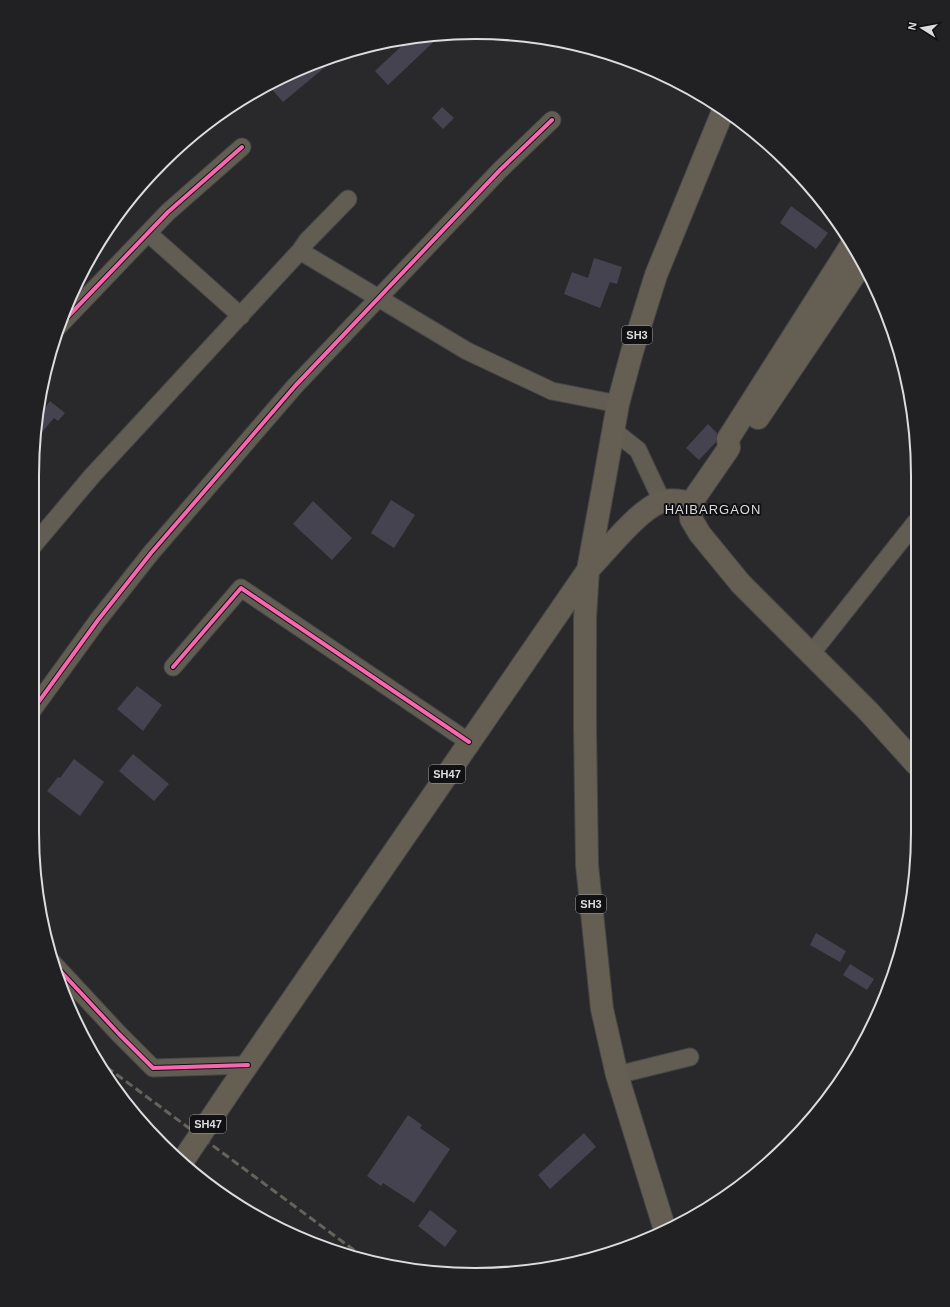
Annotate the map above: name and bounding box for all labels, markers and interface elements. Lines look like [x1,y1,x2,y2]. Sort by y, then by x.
north arrow [902,8,942,48]
text: N [906,21,919,31]
road number: SH3 [622,326,652,344]
district label: HAIBARGAON [665,502,761,517]
road number: SH47 [429,765,465,783]
road number: SH3 [576,895,606,913]
road number: SH47 [190,1115,226,1133]

